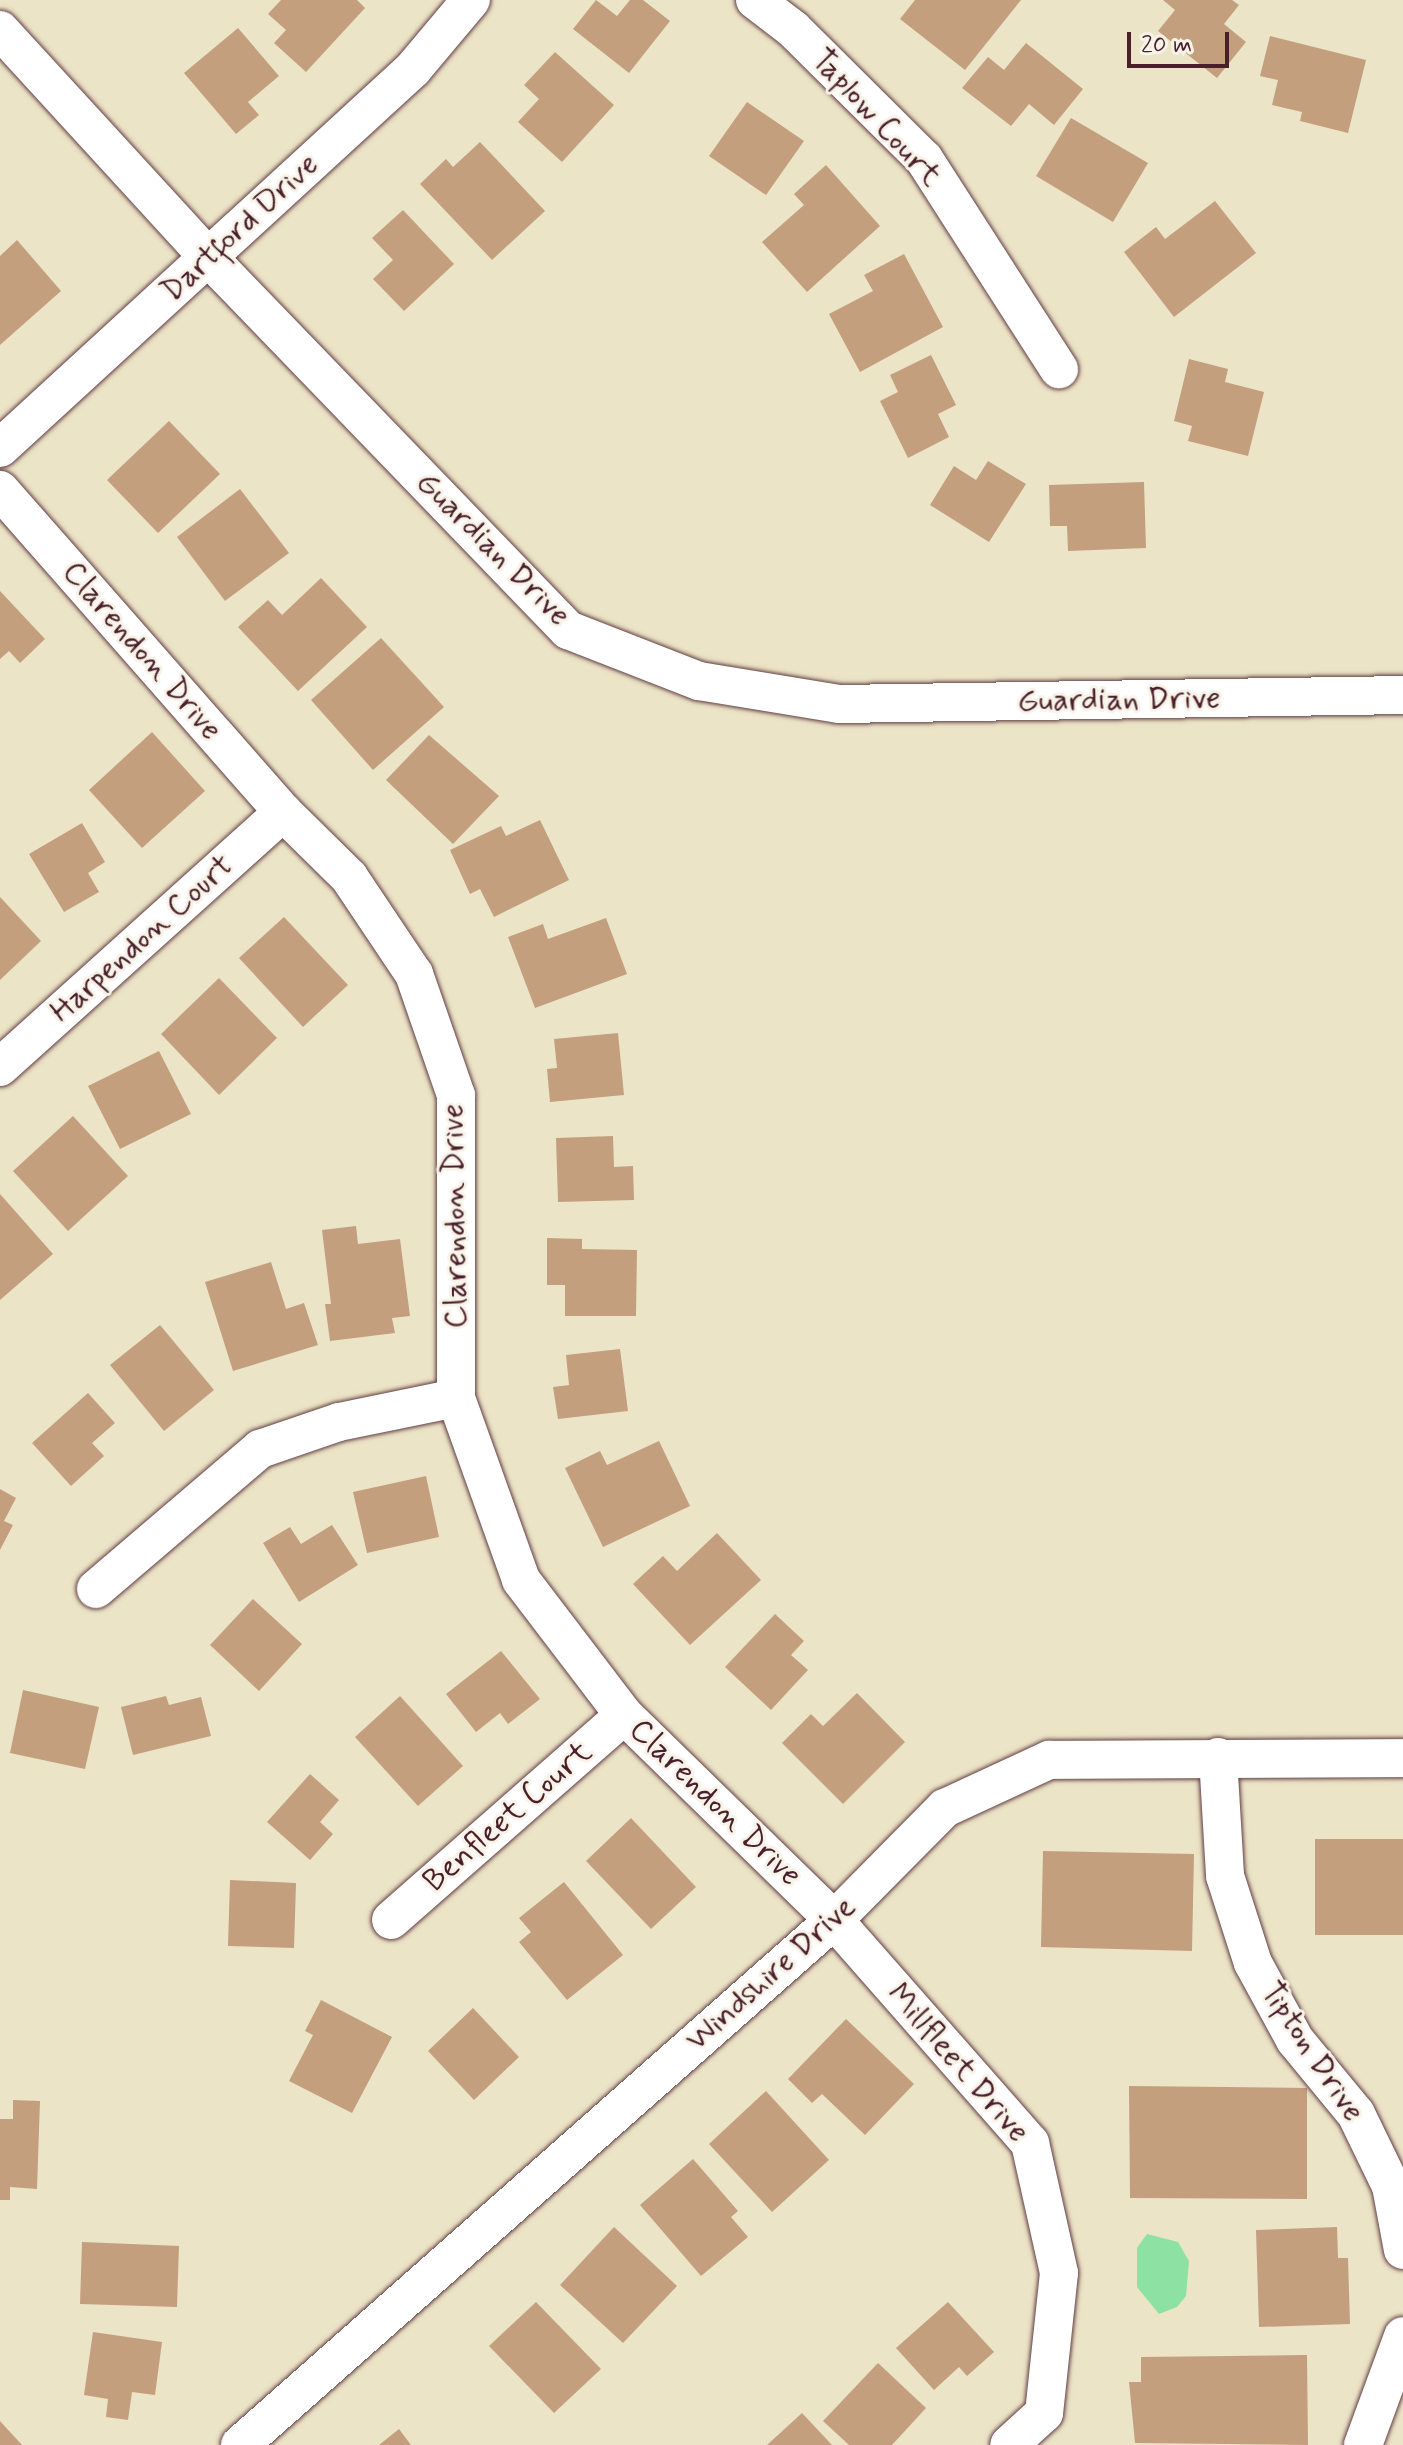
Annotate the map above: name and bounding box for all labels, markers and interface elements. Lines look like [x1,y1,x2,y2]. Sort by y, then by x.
scale bar [1131,16,1233,66]
text: 20 m [1141,30,1192,61]
street label: Taplow Court [804,42,948,194]
street label: Dartford Drive [154,146,326,310]
street label: Guardian Drive [408,464,578,634]
street label: Clarendon Drive [54,553,230,749]
street label: Guardian Drive [1018,679,1220,721]
street label: Harpendon Court [43,847,241,1031]
street label: Clarendon Drive [434,1103,476,1329]
street label: Clarendon Drive [621,1711,809,1895]
street label: Benfleet Court [417,1734,599,1900]
street label: Windshire Drive [679,1889,863,2059]
street label: Millfleet Drive [879,1976,1037,2150]
street label: Tipton Drive [1252,1976,1372,2128]

